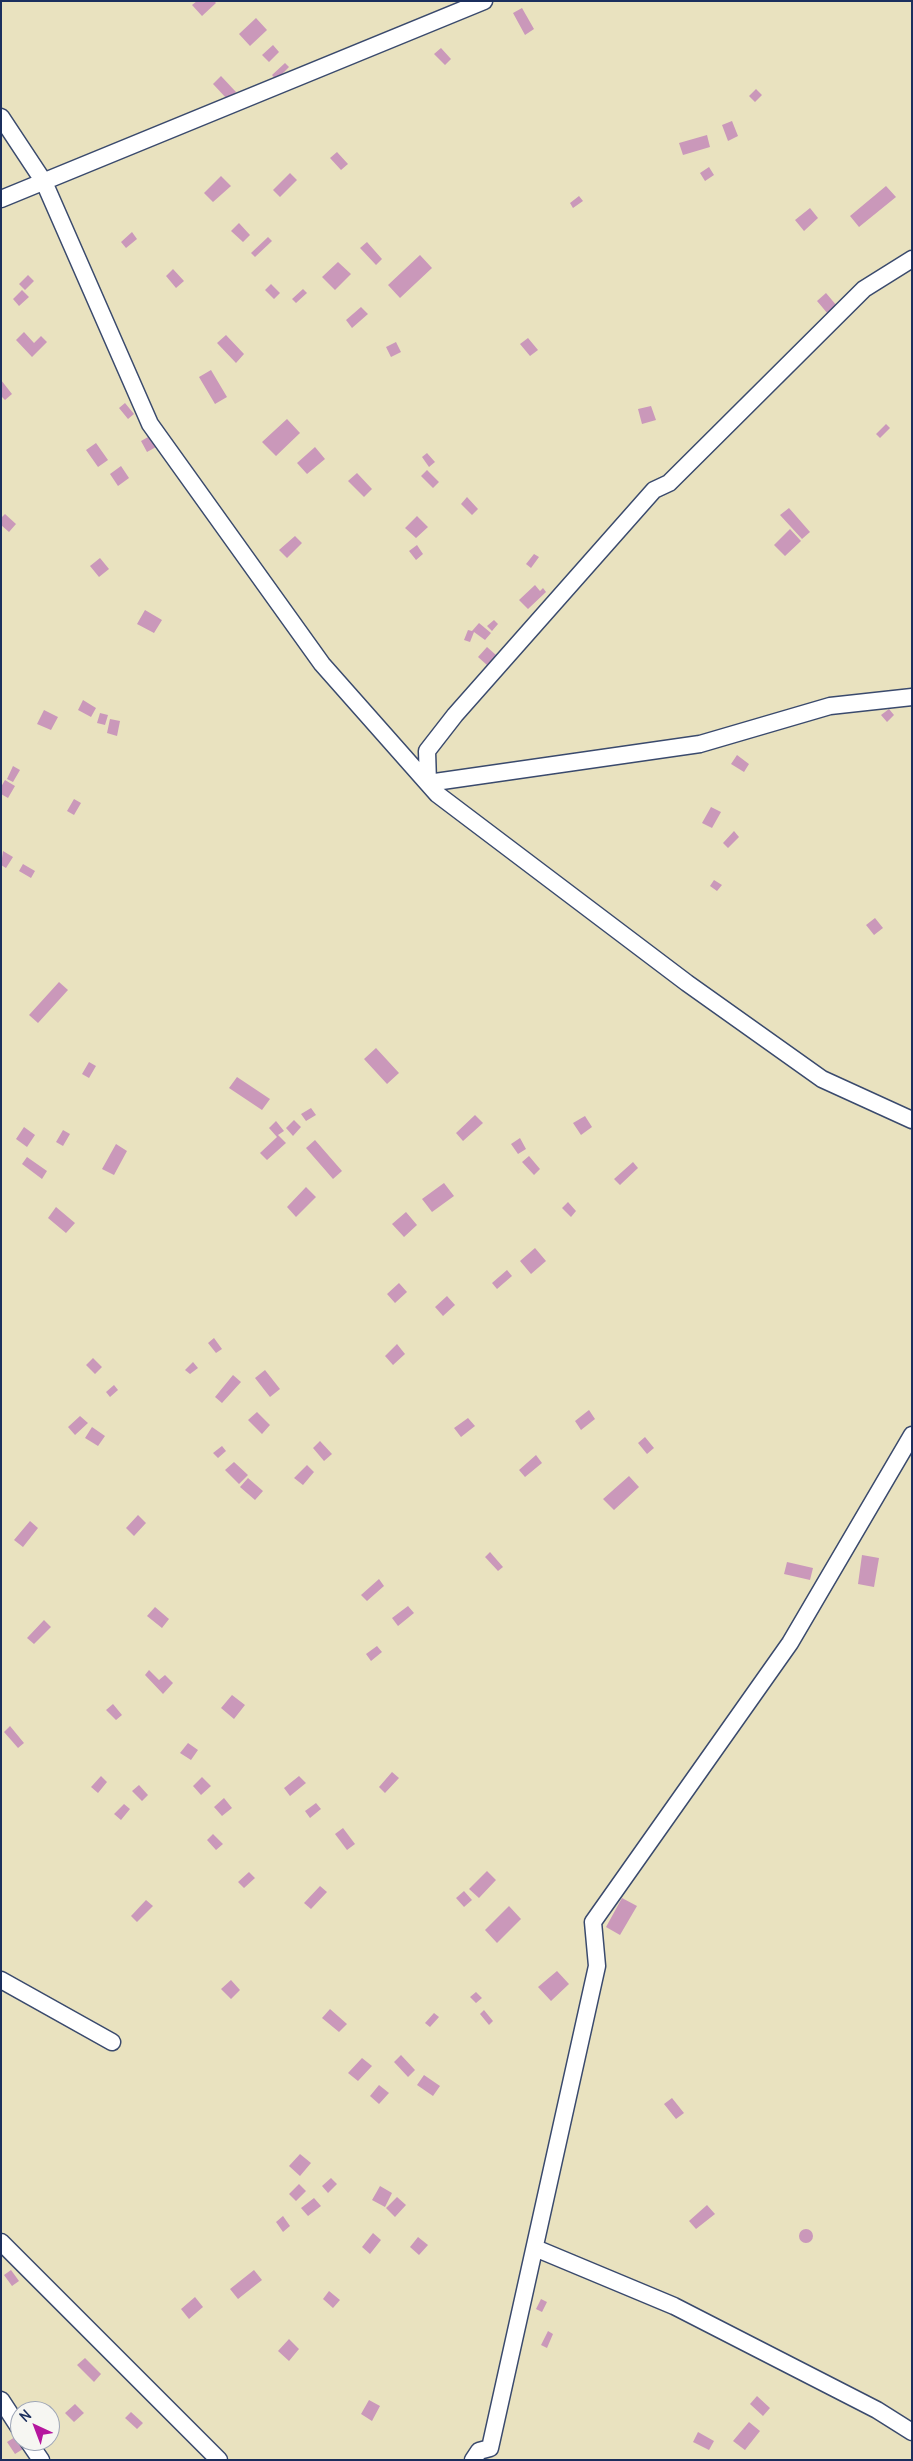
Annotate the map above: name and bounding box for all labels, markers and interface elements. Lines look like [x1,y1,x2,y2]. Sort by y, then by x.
north arrow [10,2401,60,2451]
text: N [16,2406,35,2426]

